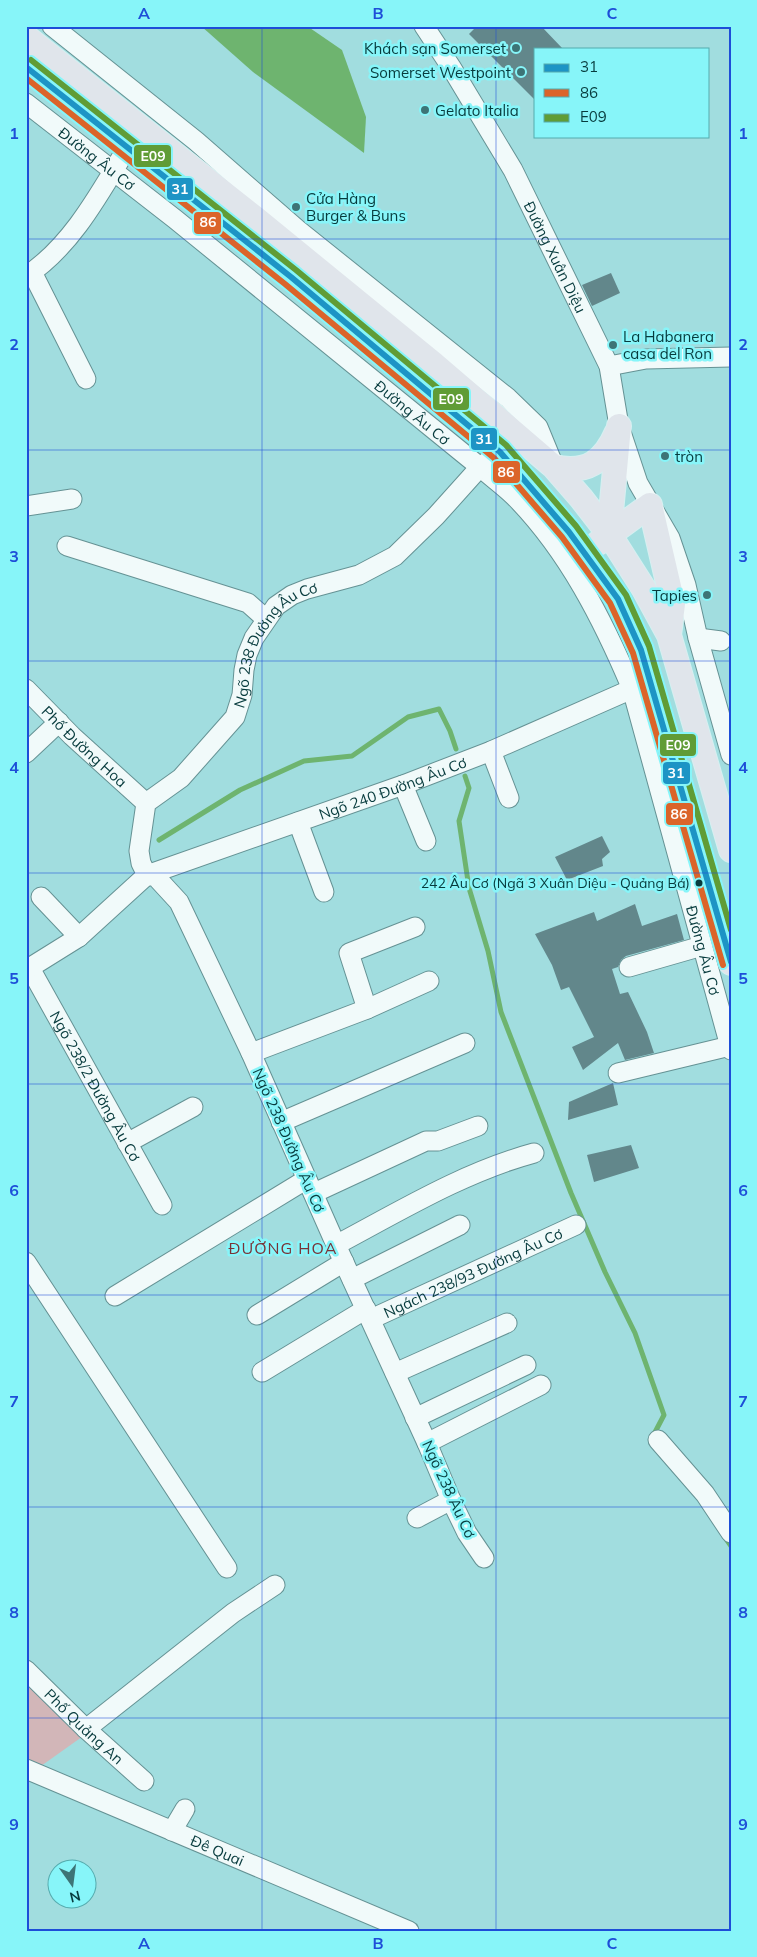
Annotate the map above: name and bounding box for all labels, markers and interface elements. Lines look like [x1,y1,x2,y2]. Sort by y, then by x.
text: A [138,3,150,23]
text: B [372,3,384,23]
text: C [607,3,618,23]
place label: Khách sạn Somerset [364,39,506,58]
marker: Khách sạn Somerset [510,42,522,54]
legend [534,48,710,138]
text: 31 [580,57,598,76]
place label: Somerset Westpoint [370,63,511,82]
marker: Somerset Westpoint [515,66,527,78]
text: 86 [580,83,598,102]
place label: Gelato Italia [435,101,519,120]
marker: Gelato Italia [419,104,431,116]
text: E09 [580,107,607,126]
street label: Đường Âu Cơ [55,122,139,194]
text: 1 [9,123,19,143]
text: 1 [738,123,748,143]
line badge: E09 [133,144,172,168]
text: E09 [140,147,166,165]
line badge: 31 [166,177,194,201]
text: 31 [172,180,188,198]
place label: Cửa Hàng Burger & Buns [306,189,406,225]
street label: Đường Xuân Diệu [520,198,591,316]
marker: Cửa Hàng Burger & Buns [290,201,302,213]
line badge: 86 [193,211,222,235]
text: 86 [200,213,216,231]
place label: La Habanera casa del Ron [623,327,714,363]
text: 2 [9,334,19,354]
text: 2 [738,334,748,354]
marker: La Habanera casa del Ron [607,339,619,351]
street label: Đường Âu Cơ [371,376,454,449]
line badge: E09 [432,387,470,411]
text: E09 [438,390,464,408]
line badge: 31 [470,427,498,451]
text: 31 [476,430,492,448]
place label: tròn [675,447,703,466]
marker: tròn [659,450,671,462]
line badge: 86 [492,460,521,484]
text: 86 [498,463,514,481]
text: 3 [9,546,19,566]
text: 3 [738,546,748,566]
street label: Ngõ 238 Đường Âu Cơ [229,577,319,710]
place label: Tapies [652,586,697,605]
marker: Tapies [701,589,713,601]
street label: Phố Đường Hoa [38,702,131,791]
line badge: E09 [659,733,697,757]
text: E09 [665,736,691,754]
street label: Ngõ 240 Đường Âu Cơ [316,752,469,823]
text: 4 [9,757,19,777]
text: 4 [738,757,748,777]
line badge: 31 [662,761,691,785]
text: 31 [668,764,684,782]
line badge: 86 [665,802,694,826]
text: 86 [671,805,687,823]
place label: 242 Âu Cơ (Ngã 3 Xuân Diệu - Quảng Bá) [421,874,690,892]
marker: 242 Âu Cơ (Ngã 3 Xuân Diệu - Quảng Bá) [694,878,704,888]
street label: Đường Âu Cơ [682,903,725,997]
text: 5 [9,968,19,988]
text: 5 [738,968,748,988]
street label: Ngõ 238/2 Đường Âu Cơ [46,1007,145,1164]
street label: Ngõ 238 Đường Âu Cơ [249,1065,329,1215]
text: 6 [9,1180,19,1200]
text: 6 [738,1180,748,1200]
street label: Ngách 238/93 Đường Âu Cơ [380,1223,565,1322]
district label: ĐƯỜNG HOA [229,1238,337,1258]
text: 7 [9,1391,19,1411]
text: 7 [738,1391,748,1411]
street label: Ngõ 238 Âu Cơ [418,1437,480,1541]
text: 8 [9,1602,19,1622]
text: 8 [738,1602,748,1622]
street label: Phố Quảng An [41,1684,128,1768]
text: 9 [9,1814,19,1834]
text: 9 [738,1814,748,1834]
street label: Đê Quai [188,1830,247,1870]
north arrow [48,1860,98,1910]
text: N [68,1887,82,1907]
text: A [138,1933,150,1953]
text: B [372,1933,384,1953]
text: C [607,1933,618,1953]

